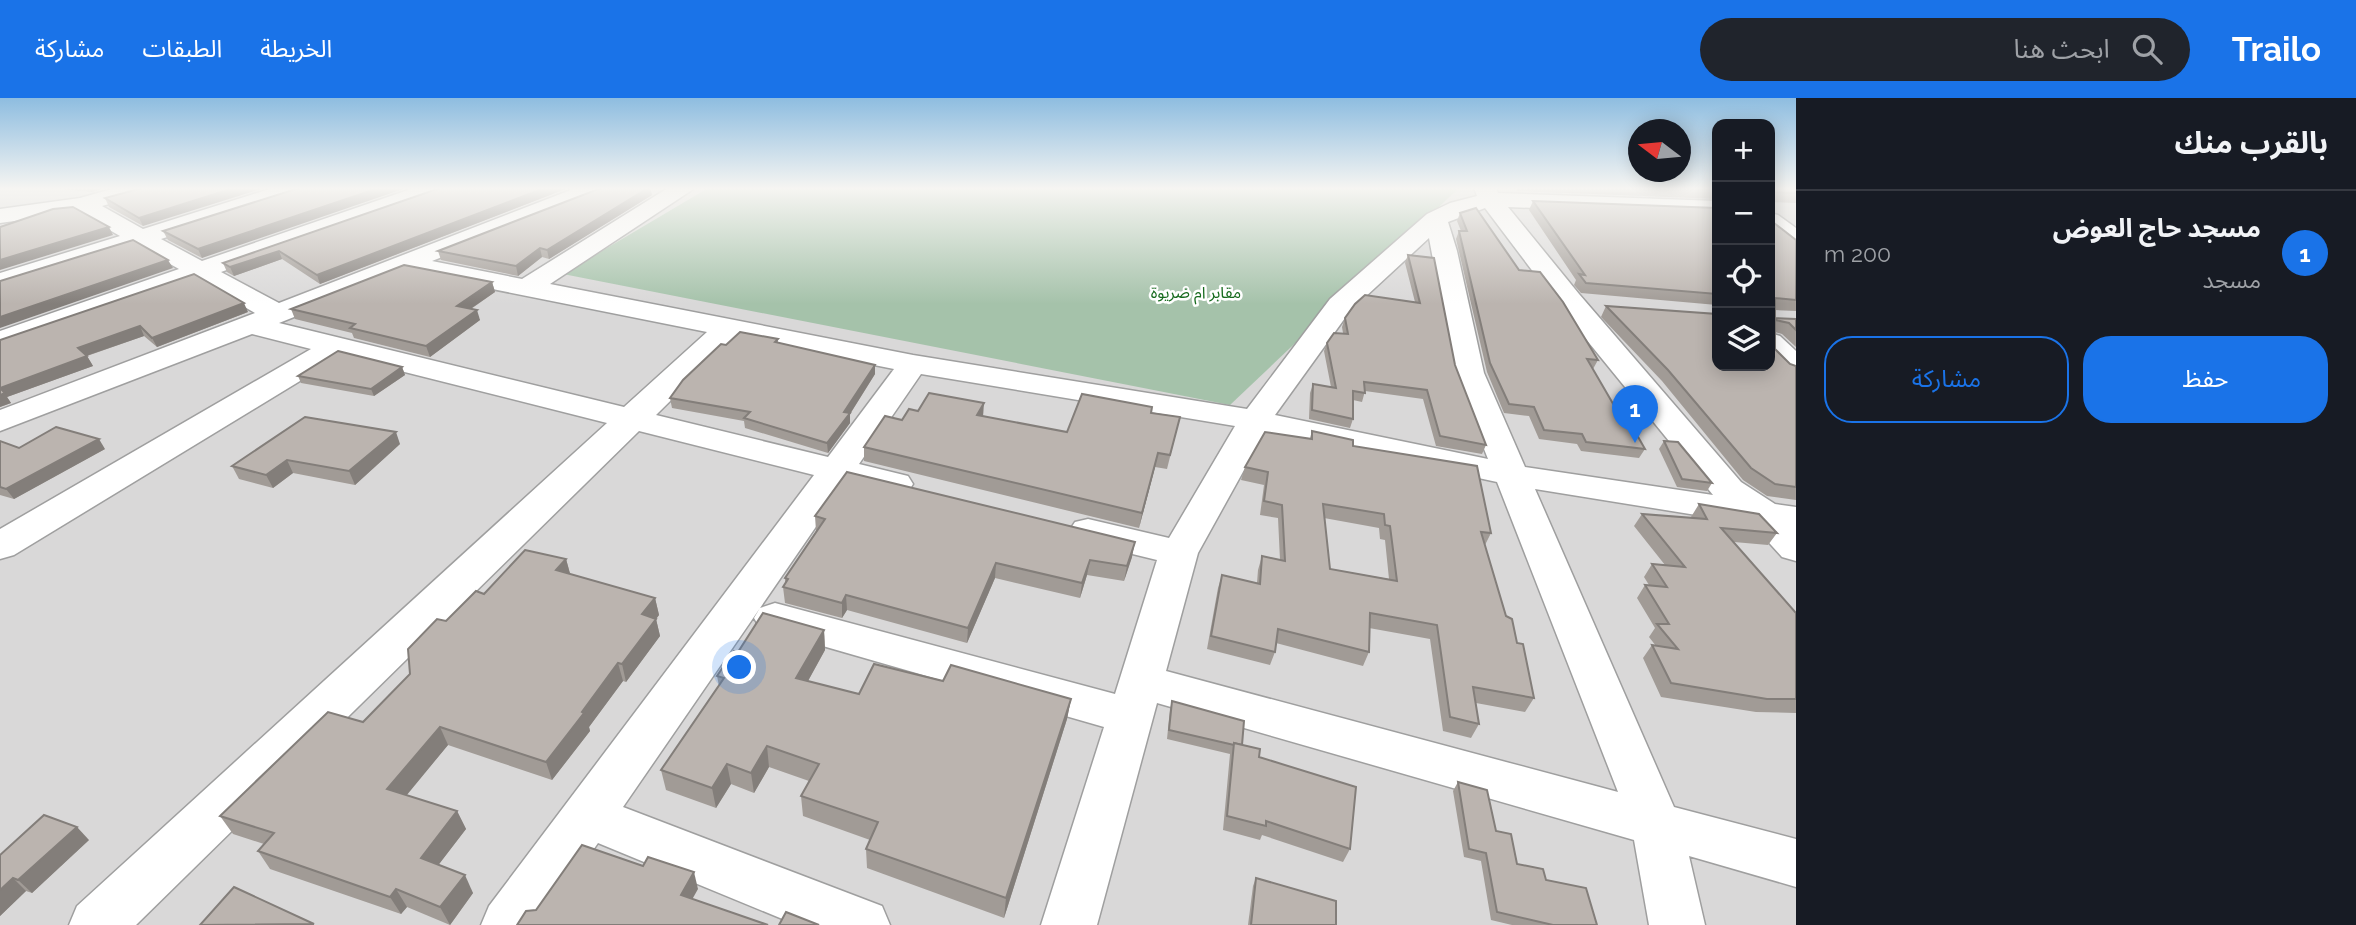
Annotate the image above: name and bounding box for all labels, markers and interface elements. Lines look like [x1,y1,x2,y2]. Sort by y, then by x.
search box [1700,18,2190,81]
icon: search [2128,30,2166,68]
text: Trailo [2232,30,2321,69]
text: مشاركة [35,34,104,63]
text: الطبقات [142,34,222,63]
text: الخريطة [260,34,332,63]
text: ابحث هنا [2014,34,2110,64]
north arrow [1628,119,1691,182]
map controls [1712,119,1775,371]
button: + [1712,119,1775,182]
text: بالقرب منك [2175,125,2328,160]
button: − [1712,182,1775,245]
text: مسجد حاج العوض [2053,213,2261,243]
text: 200 m [1824,240,1891,267]
text: 1 [2299,240,2311,267]
button: locate [1712,245,1775,308]
text: مسجد [2202,266,2261,293]
park label: مقابر ام ضريوة [1151,283,1241,305]
button: layers [1712,308,1775,371]
button: مشاركة [1824,336,2069,423]
button: حفظ [2083,336,2328,423]
pin: 1 [1612,385,1658,443]
your location [722,650,756,684]

